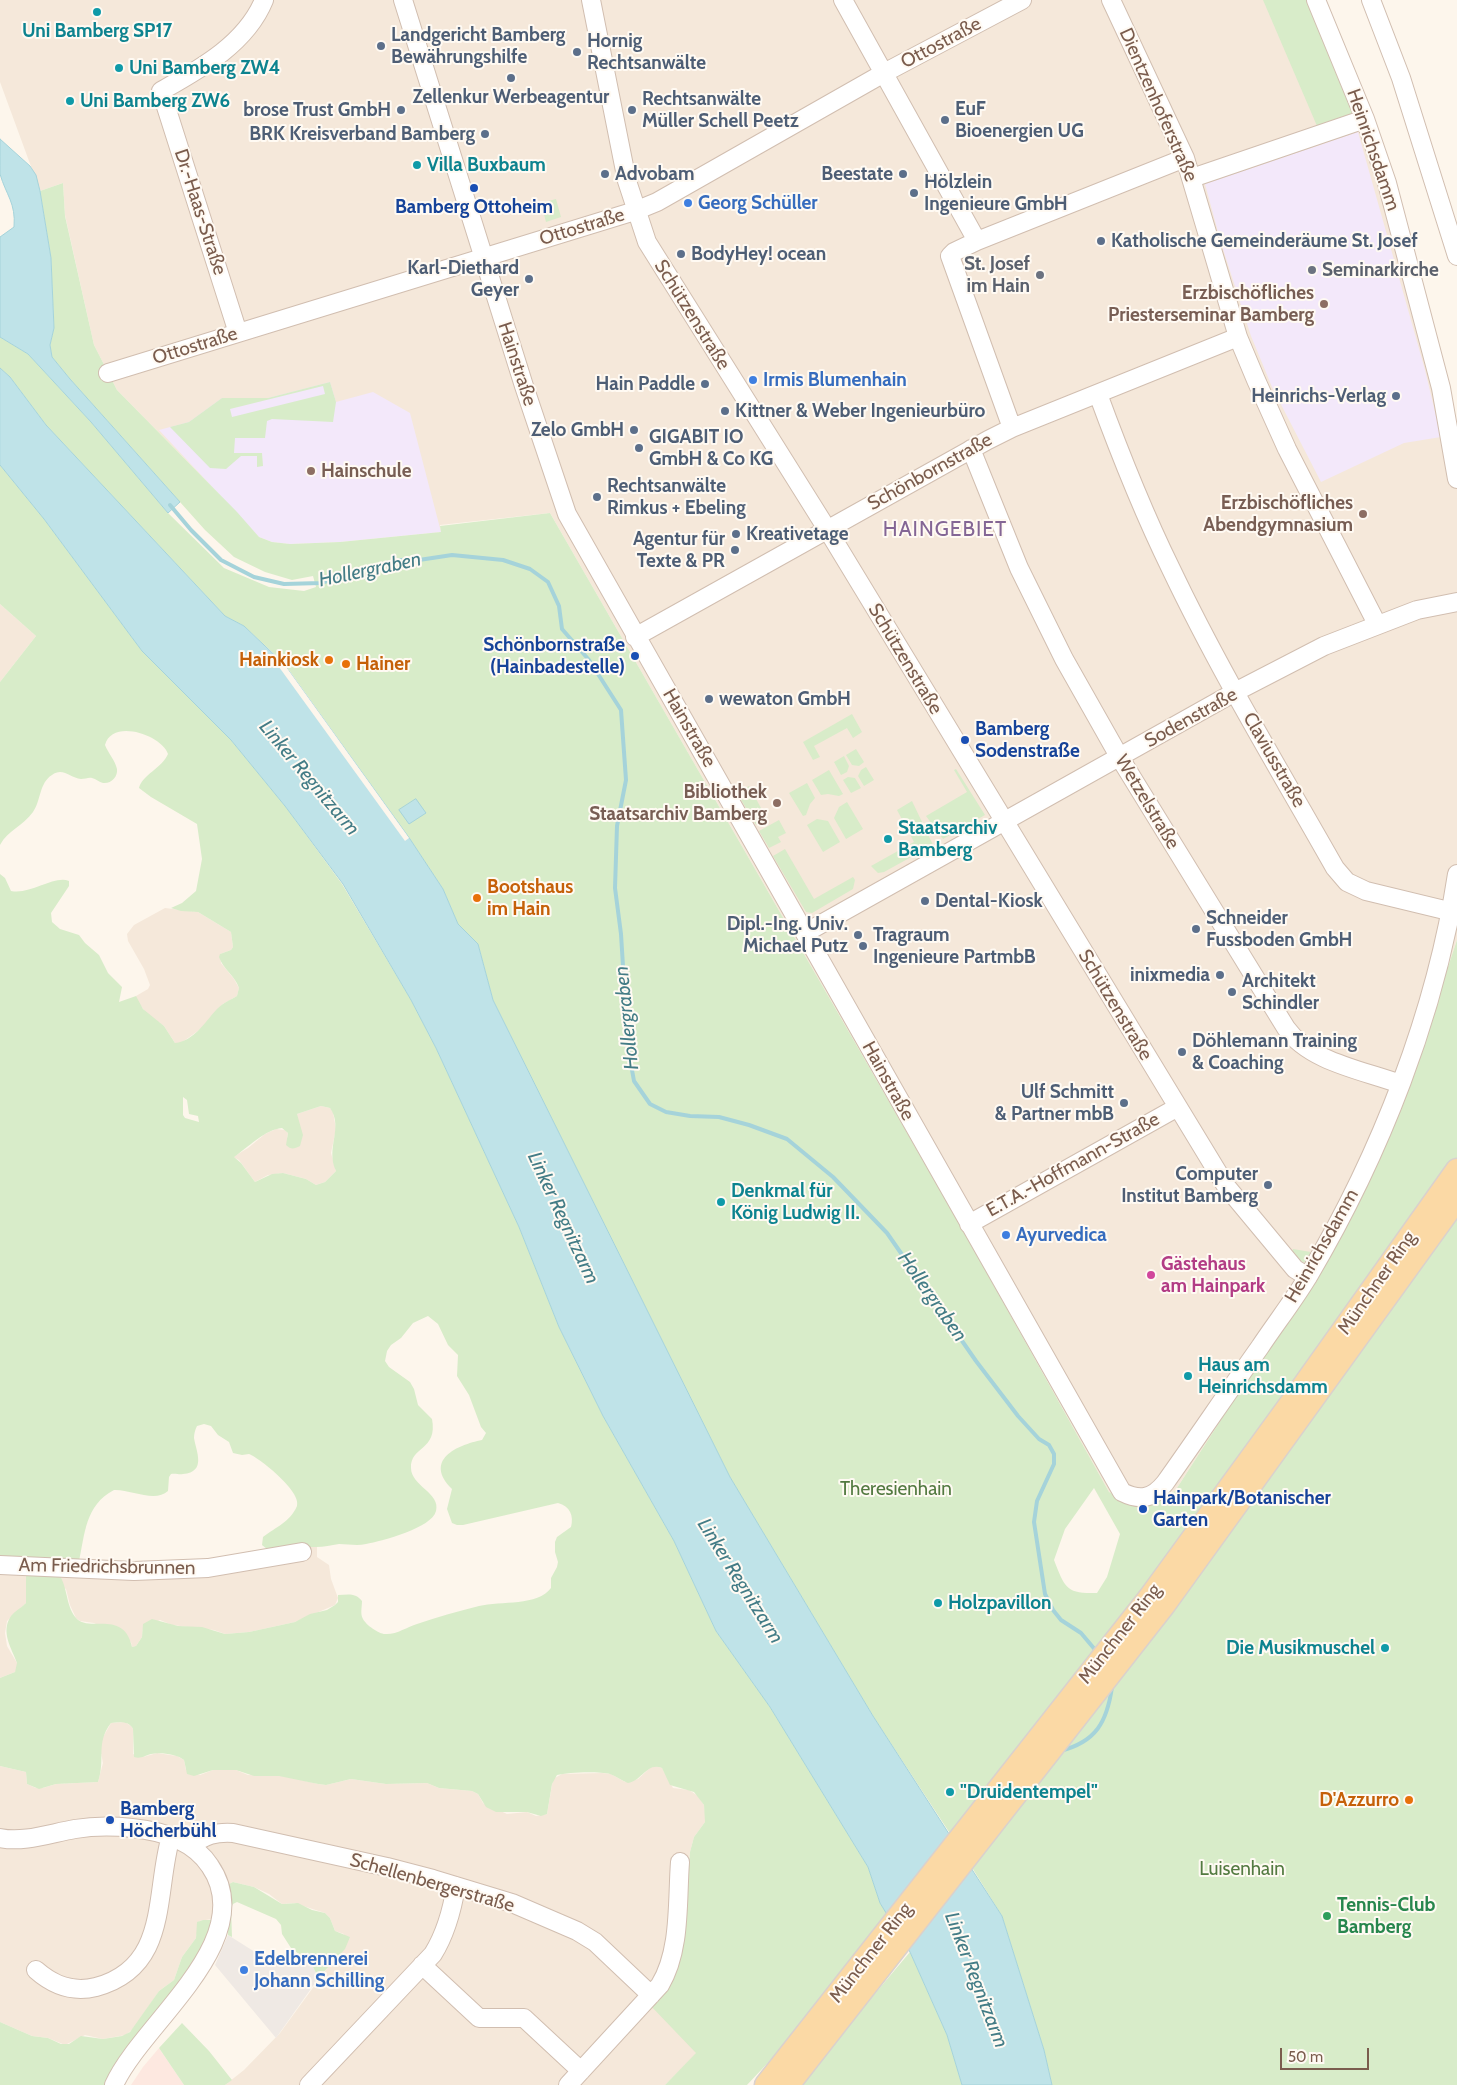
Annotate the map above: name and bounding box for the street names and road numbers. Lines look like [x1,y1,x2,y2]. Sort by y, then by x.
street label: Ottostraße [897,12,985,74]
street label: Dientzenhoferstraße [1114,25,1202,185]
street label: Heinrichsdamm [1341,86,1405,214]
street label: Dr.-Haas-Straße [169,146,231,278]
street label: Ottostraße [537,203,627,251]
street label: Schützenstraße [649,256,735,374]
street label: Hainstraße [493,319,541,409]
street label: Ottostraße [150,322,240,370]
street label: Schönbornstraße [864,428,996,516]
street label: Schützenstraße [863,599,947,719]
street label: Sodenstraße [1141,683,1241,753]
street label: Hainstraße [657,685,721,771]
street label: Claviusstraße [1238,708,1310,812]
street label: Wetzelstraße [1110,751,1184,853]
street label: Schützenstraße [1073,945,1157,1065]
street label: Hainstraße [857,1037,919,1125]
street label: E.T.A.-Hoffmann-Straße [982,1108,1164,1222]
street label: Heinrichsdamm [1280,1185,1364,1307]
street label: Münchner Ring [1333,1227,1421,1339]
street label: Am Friedrichsbrunnen [18,1554,196,1580]
street label: Münchner Ring [1074,1579,1166,1689]
street label: Schellenbergerstraße [347,1849,517,1917]
street label: Münchner Ring [825,1898,917,2008]

